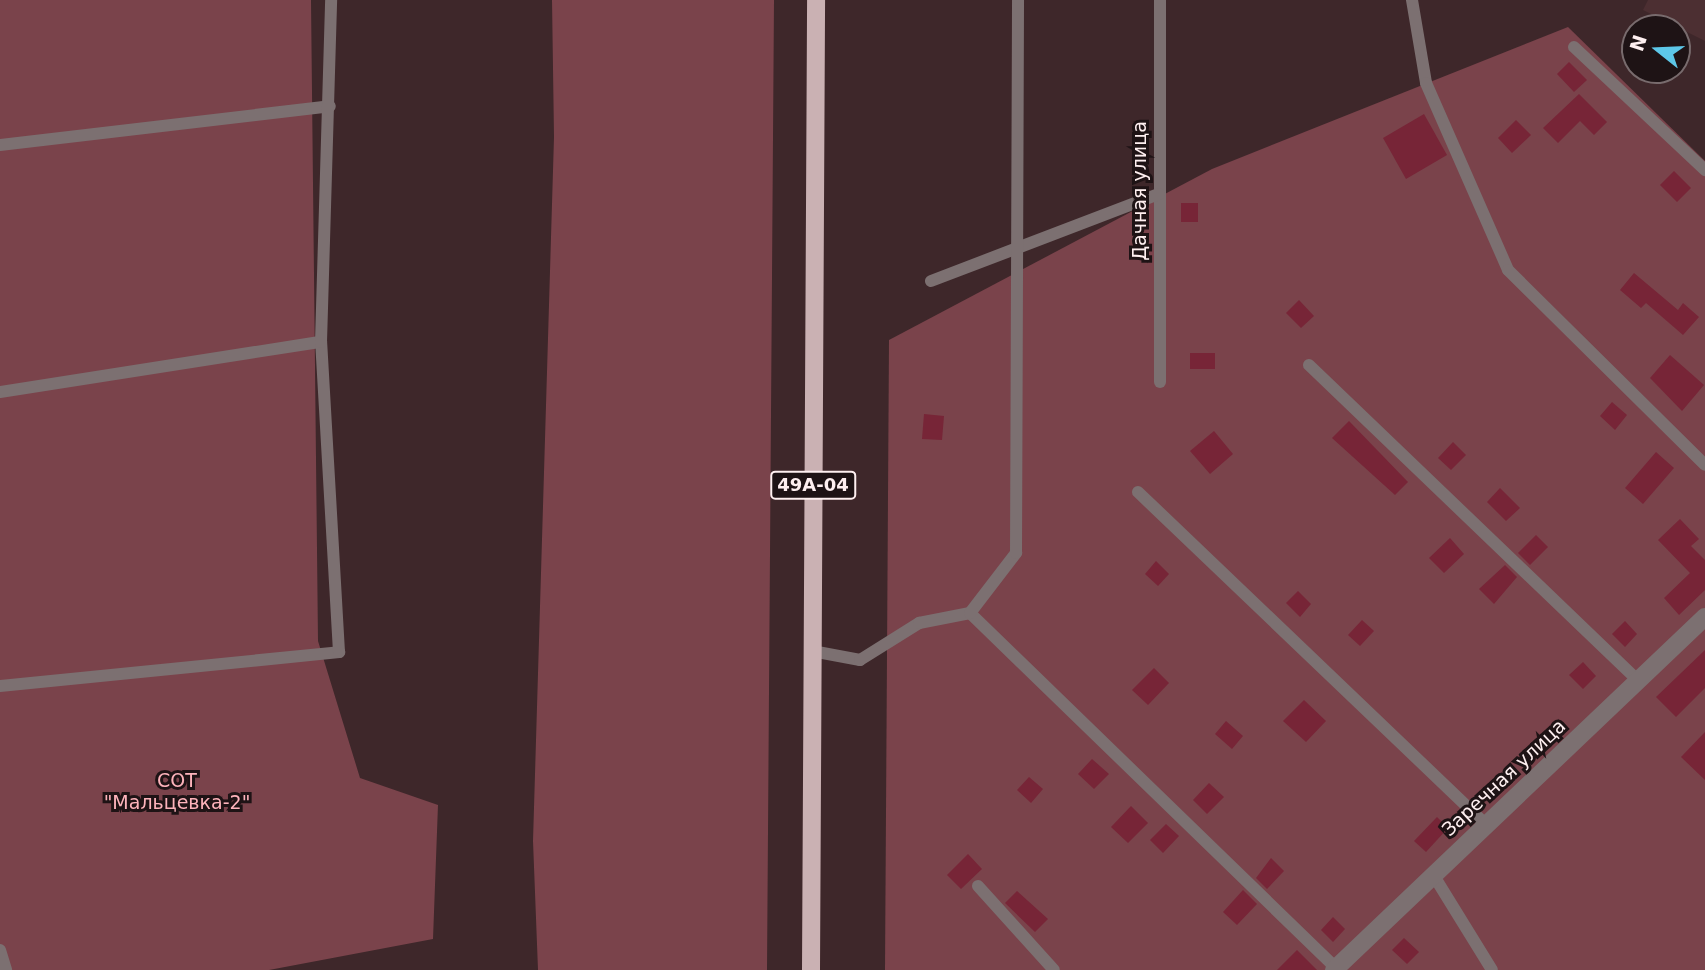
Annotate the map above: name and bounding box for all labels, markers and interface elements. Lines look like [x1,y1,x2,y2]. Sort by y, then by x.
north arrow [1621,14,1691,84]
text: N [1625,32,1651,54]
street label: Дачная улица [1129,121,1151,261]
road number: 49А-04 [769,471,857,500]
street label: Заречная улица [1437,715,1571,841]
park label: СОТ "Мальцевка-2" [104,770,250,814]

